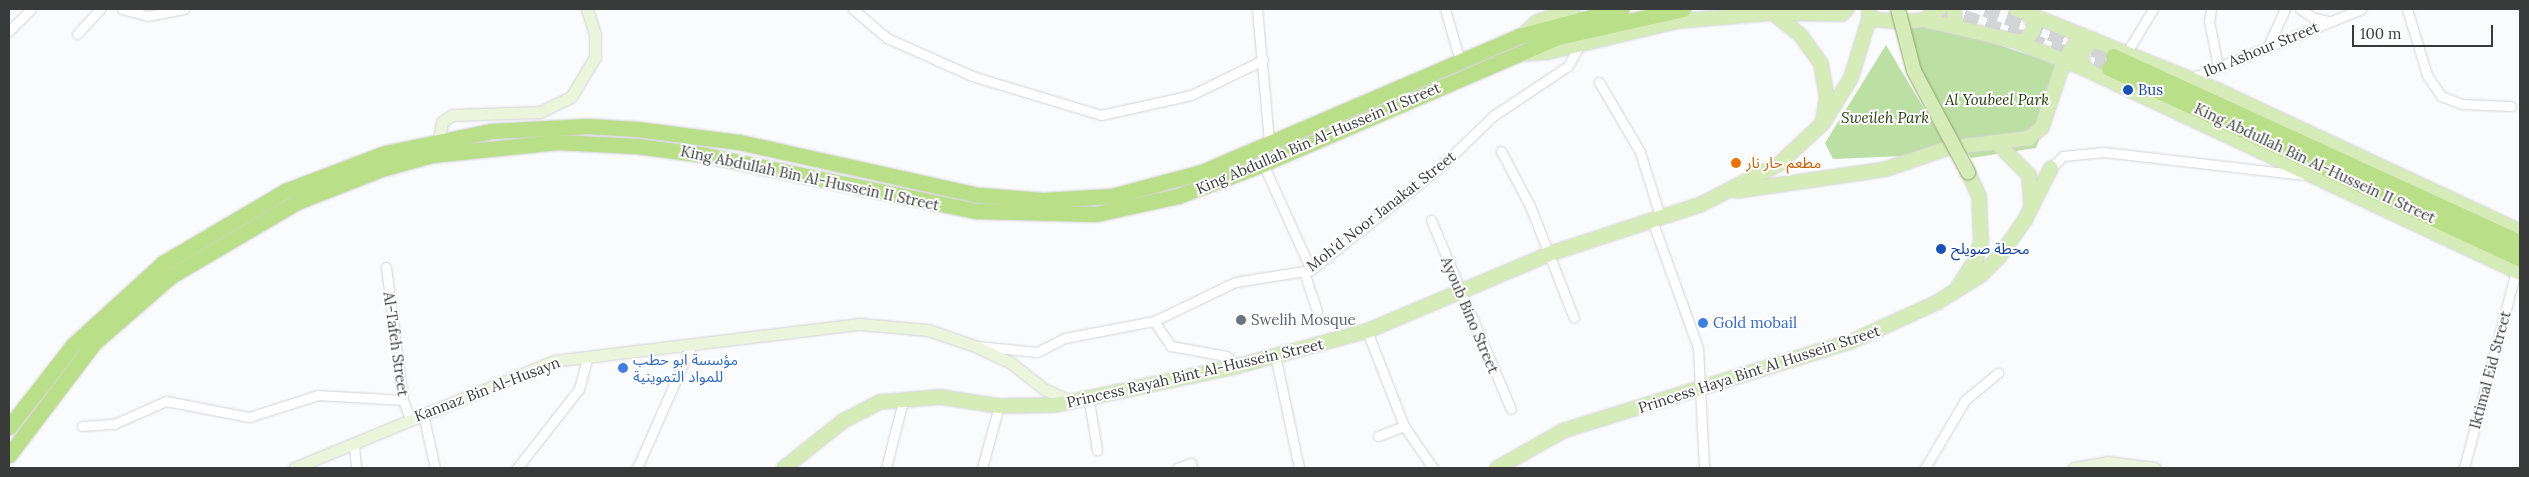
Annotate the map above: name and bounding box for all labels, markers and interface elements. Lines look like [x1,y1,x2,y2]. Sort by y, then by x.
scale bar [2354,15,2495,47]
street label: Ibn Ashour Street [2201,18,2321,80]
text: 100 m [2360,24,2401,43]
street label: King Abdullah Bin Al-Hussein II Street [1193,78,1443,198]
place label: Bus [2138,81,2163,99]
marker: Bus [2122,84,2134,96]
park label: Al Youbeel Park [1945,91,2049,109]
street label: King Abdullah Bin Al-Hussein II Street [2192,99,2438,227]
park label: Sweileh Park [1841,109,1929,127]
street label: King Abdullah Bin Al-Hussein II Street [679,142,941,214]
street label: Moh'd Noor Janakat Street [1303,147,1459,275]
place label: مطعم حار نار [1746,154,1821,172]
marker: مطعم حار نار [1730,157,1742,169]
place label: محطة صويلح [1951,240,2030,258]
marker: محطة صويلح [1935,243,1947,255]
street label: Ayoub Bino Street [1437,254,1503,376]
street label: Al-Tafeh Street [380,291,412,397]
street label: Iktimal Eid Street [2466,309,2514,431]
place label: Swelih Mosque [1251,311,1356,329]
marker: Swelih Mosque [1235,314,1247,326]
place label: Gold mobail [1713,314,1797,332]
marker: Gold mobail [1697,317,1709,329]
street label: Princess Haya Bint Al Hussein Street [1636,321,1882,417]
street label: Princess Rayah Bint Al-Hussein Street [1065,335,1325,411]
place label: مؤسسة ابو حطب للمواد التموينية [633,350,738,385]
street label: Kannaz Bin Al-Husayn [412,353,562,425]
marker: مؤسسة ابو حطب للمواد التموينية [617,362,629,374]

